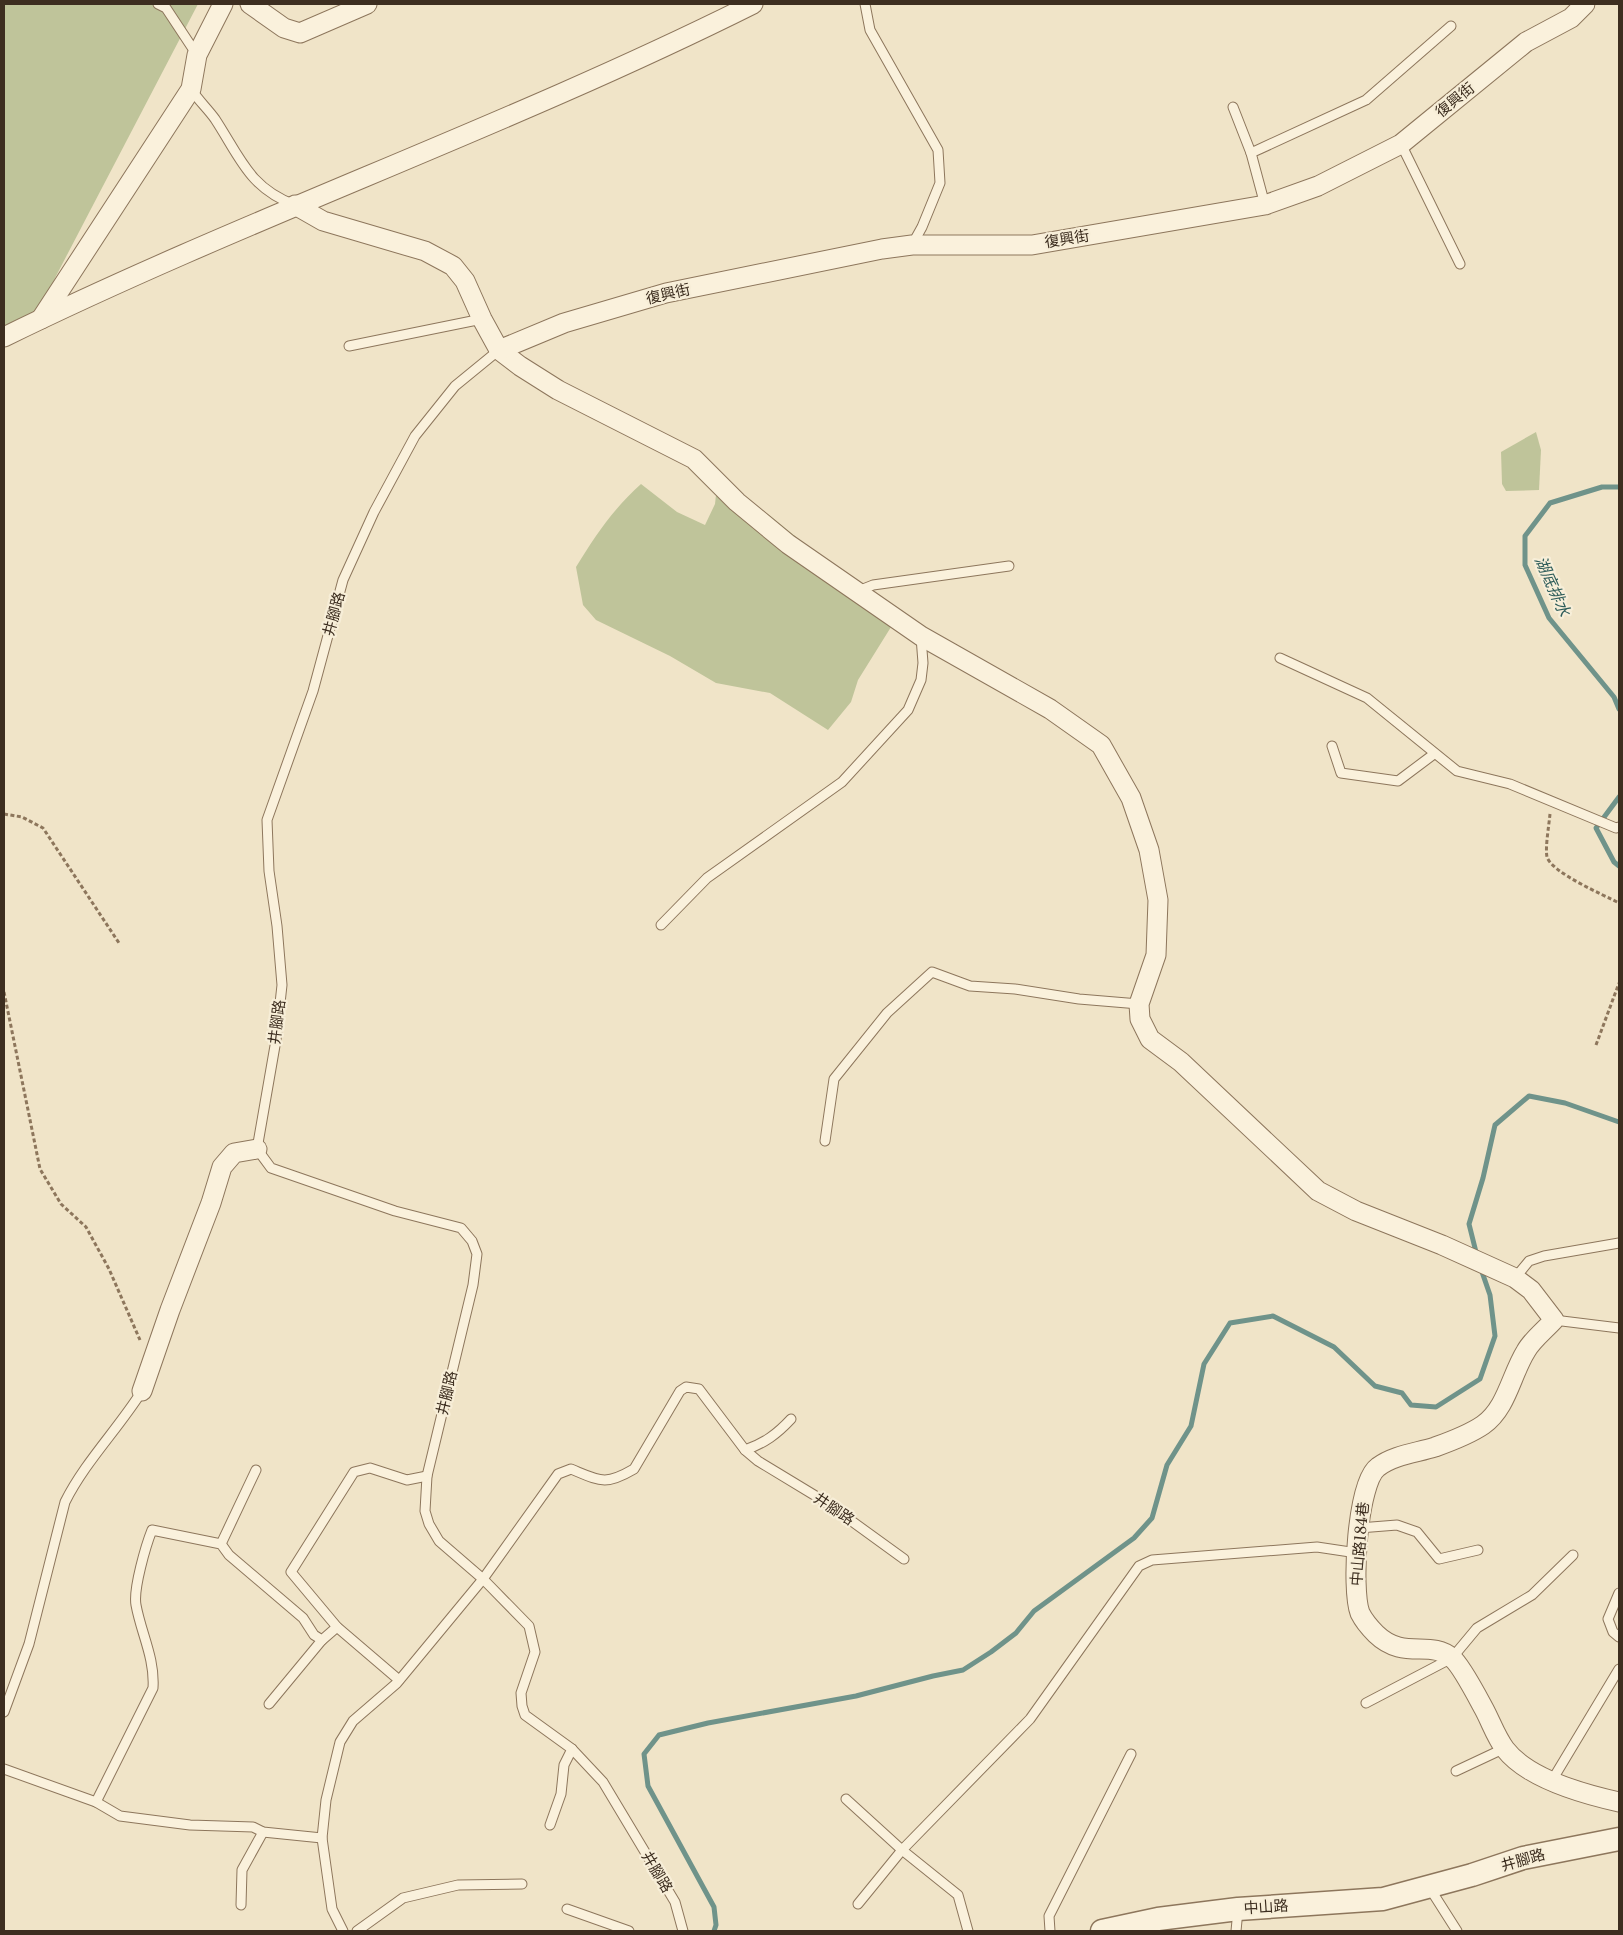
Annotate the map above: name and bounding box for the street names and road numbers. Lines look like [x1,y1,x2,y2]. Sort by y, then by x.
street label: 復興街 [1431,78,1478,121]
street label: 復興街 [1043,226,1091,251]
street label: 復興街 [644,279,692,308]
street label: 井腳路 [319,590,349,638]
street label: 井腳路 [264,998,289,1045]
street label: 井腳路 [432,1369,461,1417]
street label: 井腳路 [810,1488,858,1529]
street label: 中山路184巷 [1346,1501,1373,1587]
street label: 井腳路 [1499,1844,1547,1875]
street label: 井腳路 [638,1848,677,1896]
street label: 中山路 [1243,1895,1289,1918]

